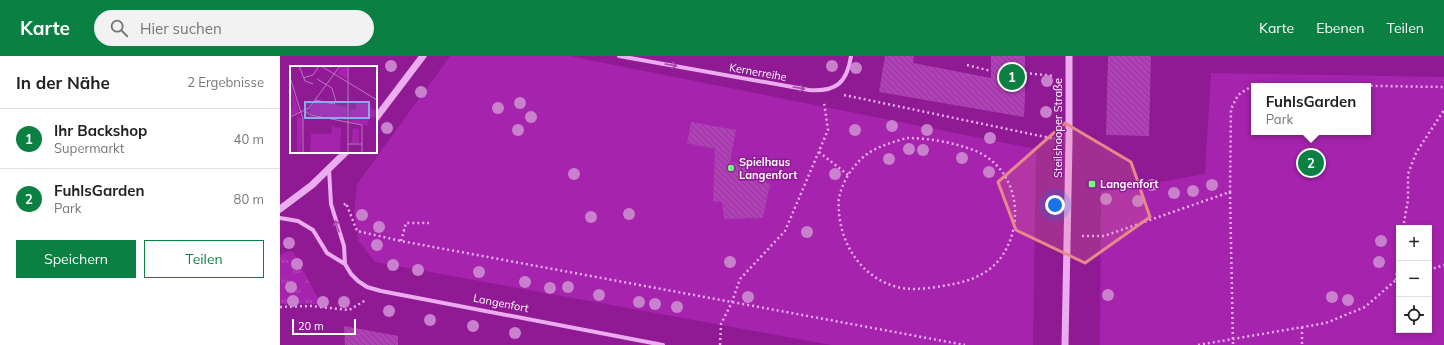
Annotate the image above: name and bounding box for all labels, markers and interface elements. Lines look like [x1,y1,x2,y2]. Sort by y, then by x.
search box [94,10,374,46]
text: Karte [20,16,70,40]
icon: search [108,17,130,39]
text: Hier suchen [140,19,222,38]
text: Karte [1259,19,1294,37]
text: Ebenen [1316,19,1365,37]
text: Teilen [1387,19,1424,37]
street label: Kernerreihe [728,60,788,84]
one-way arrow [664,62,677,70]
pin: 1 [999,62,1025,92]
inset map [290,66,377,153]
text: In der Nähe [16,72,110,93]
text: 2 Ergebnisse [187,74,264,90]
street label: Steilshooper Straße [1051,78,1065,178]
popup [1251,83,1371,135]
one-way arrow [792,85,805,93]
text: FuhlsGarden [1266,92,1356,111]
text: Park [1266,111,1293,127]
text: Ihr Backshop [54,121,147,140]
text: 1 [25,131,33,147]
text: 40 m [234,131,264,147]
text: Supermarkt [54,140,124,156]
pin: 2 [1298,148,1324,178]
place label: Spielhaus Langenfort [739,155,797,182]
marker: Spielhaus Langenfort [726,163,736,173]
place label: Langenfort [1100,177,1158,191]
marker: Langenfort [1087,179,1097,189]
text: FuhlsGarden [54,181,145,200]
text: 2 [25,191,33,207]
text: 80 m [234,191,264,207]
your location [1045,195,1065,215]
text: Park [54,200,81,216]
one-way arrow [333,220,340,233]
map controls [1396,225,1432,333]
button: + [1396,225,1432,261]
button: Speichern [16,240,136,278]
button: Teilen [144,240,264,278]
button: − [1396,261,1432,297]
street label: Langenfort [472,291,530,315]
button: locate [1396,297,1432,333]
scale bar [292,317,356,336]
text: 20 m [298,319,324,333]

